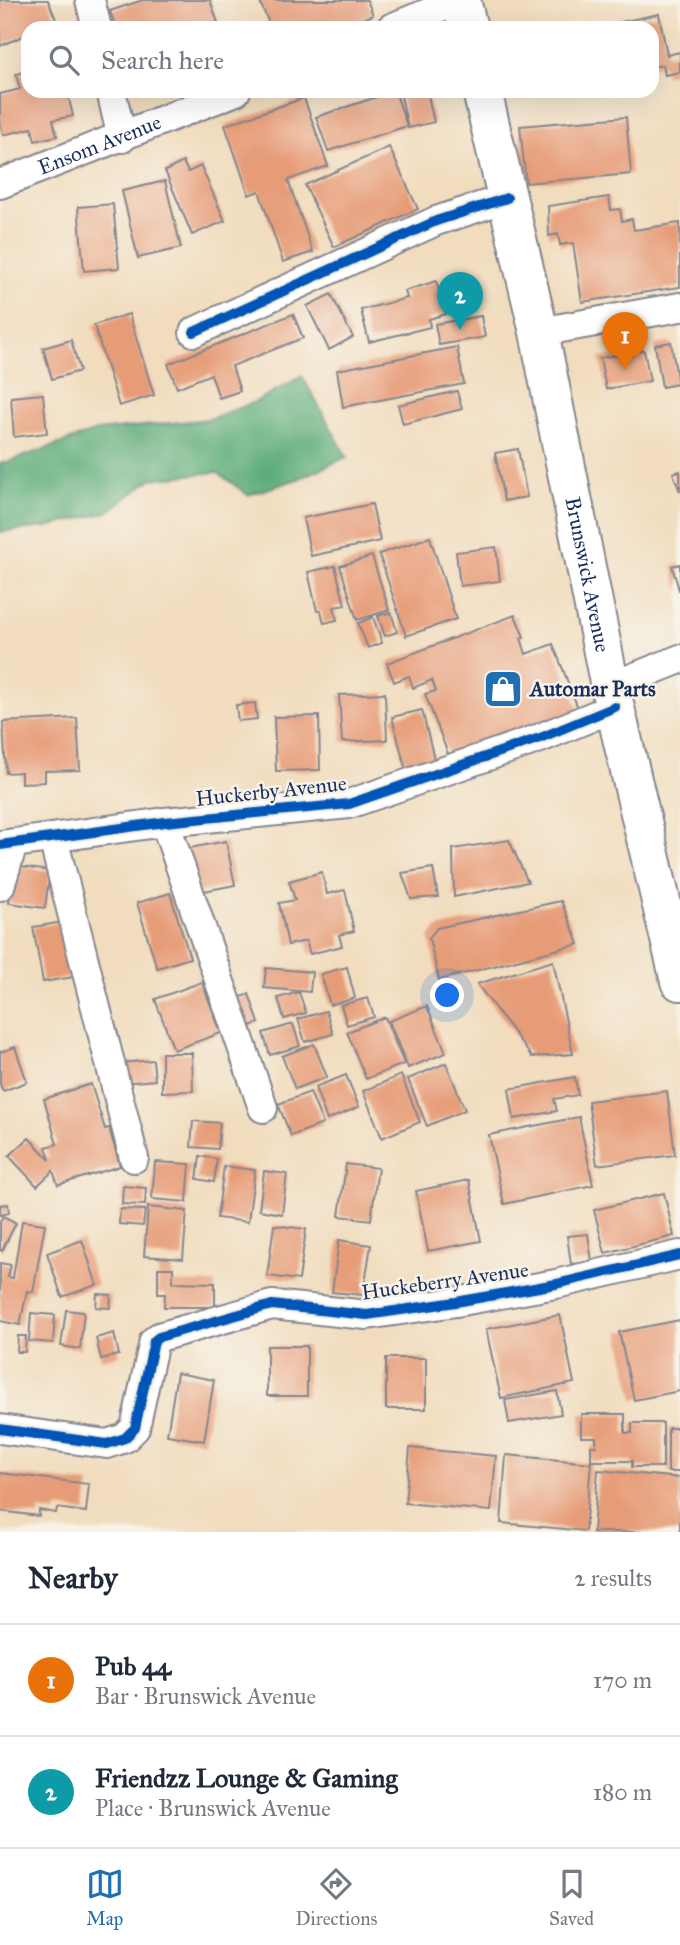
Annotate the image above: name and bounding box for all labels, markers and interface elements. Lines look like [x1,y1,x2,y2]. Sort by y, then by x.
search box [21,21,659,98]
icon: search [45,41,83,79]
text: Search here [101,44,224,76]
street label: Ensom Avenue [34,109,165,181]
pin: 2 [437,272,483,330]
pin: 1 [602,312,648,370]
street label: Brunswick Avenue [559,495,616,655]
shop icon: Automar Parts [482,668,524,710]
place label: Automar Parts [528,676,656,702]
street label: Huckerby Avenue [194,770,348,812]
your location [430,978,464,1012]
street label: Huckeberry Avenue [360,1256,530,1306]
text: Nearby [28,1560,118,1596]
text: 2 results [574,1564,652,1592]
text: Pub 44 [95,1650,171,1682]
text: 1 [46,1666,56,1694]
text: 170 m [593,1666,652,1694]
text: Bar · Brunswick Avenue [95,1682,316,1710]
text: Friendzz Lounge & Gaming [95,1762,398,1794]
text: 2 [45,1778,57,1806]
text: 180 m [593,1778,652,1806]
text: Place · Brunswick Avenue [95,1794,331,1822]
tab: Map [86,1865,124,1930]
tab: Directions [295,1865,377,1930]
tab: Saved [549,1865,594,1930]

